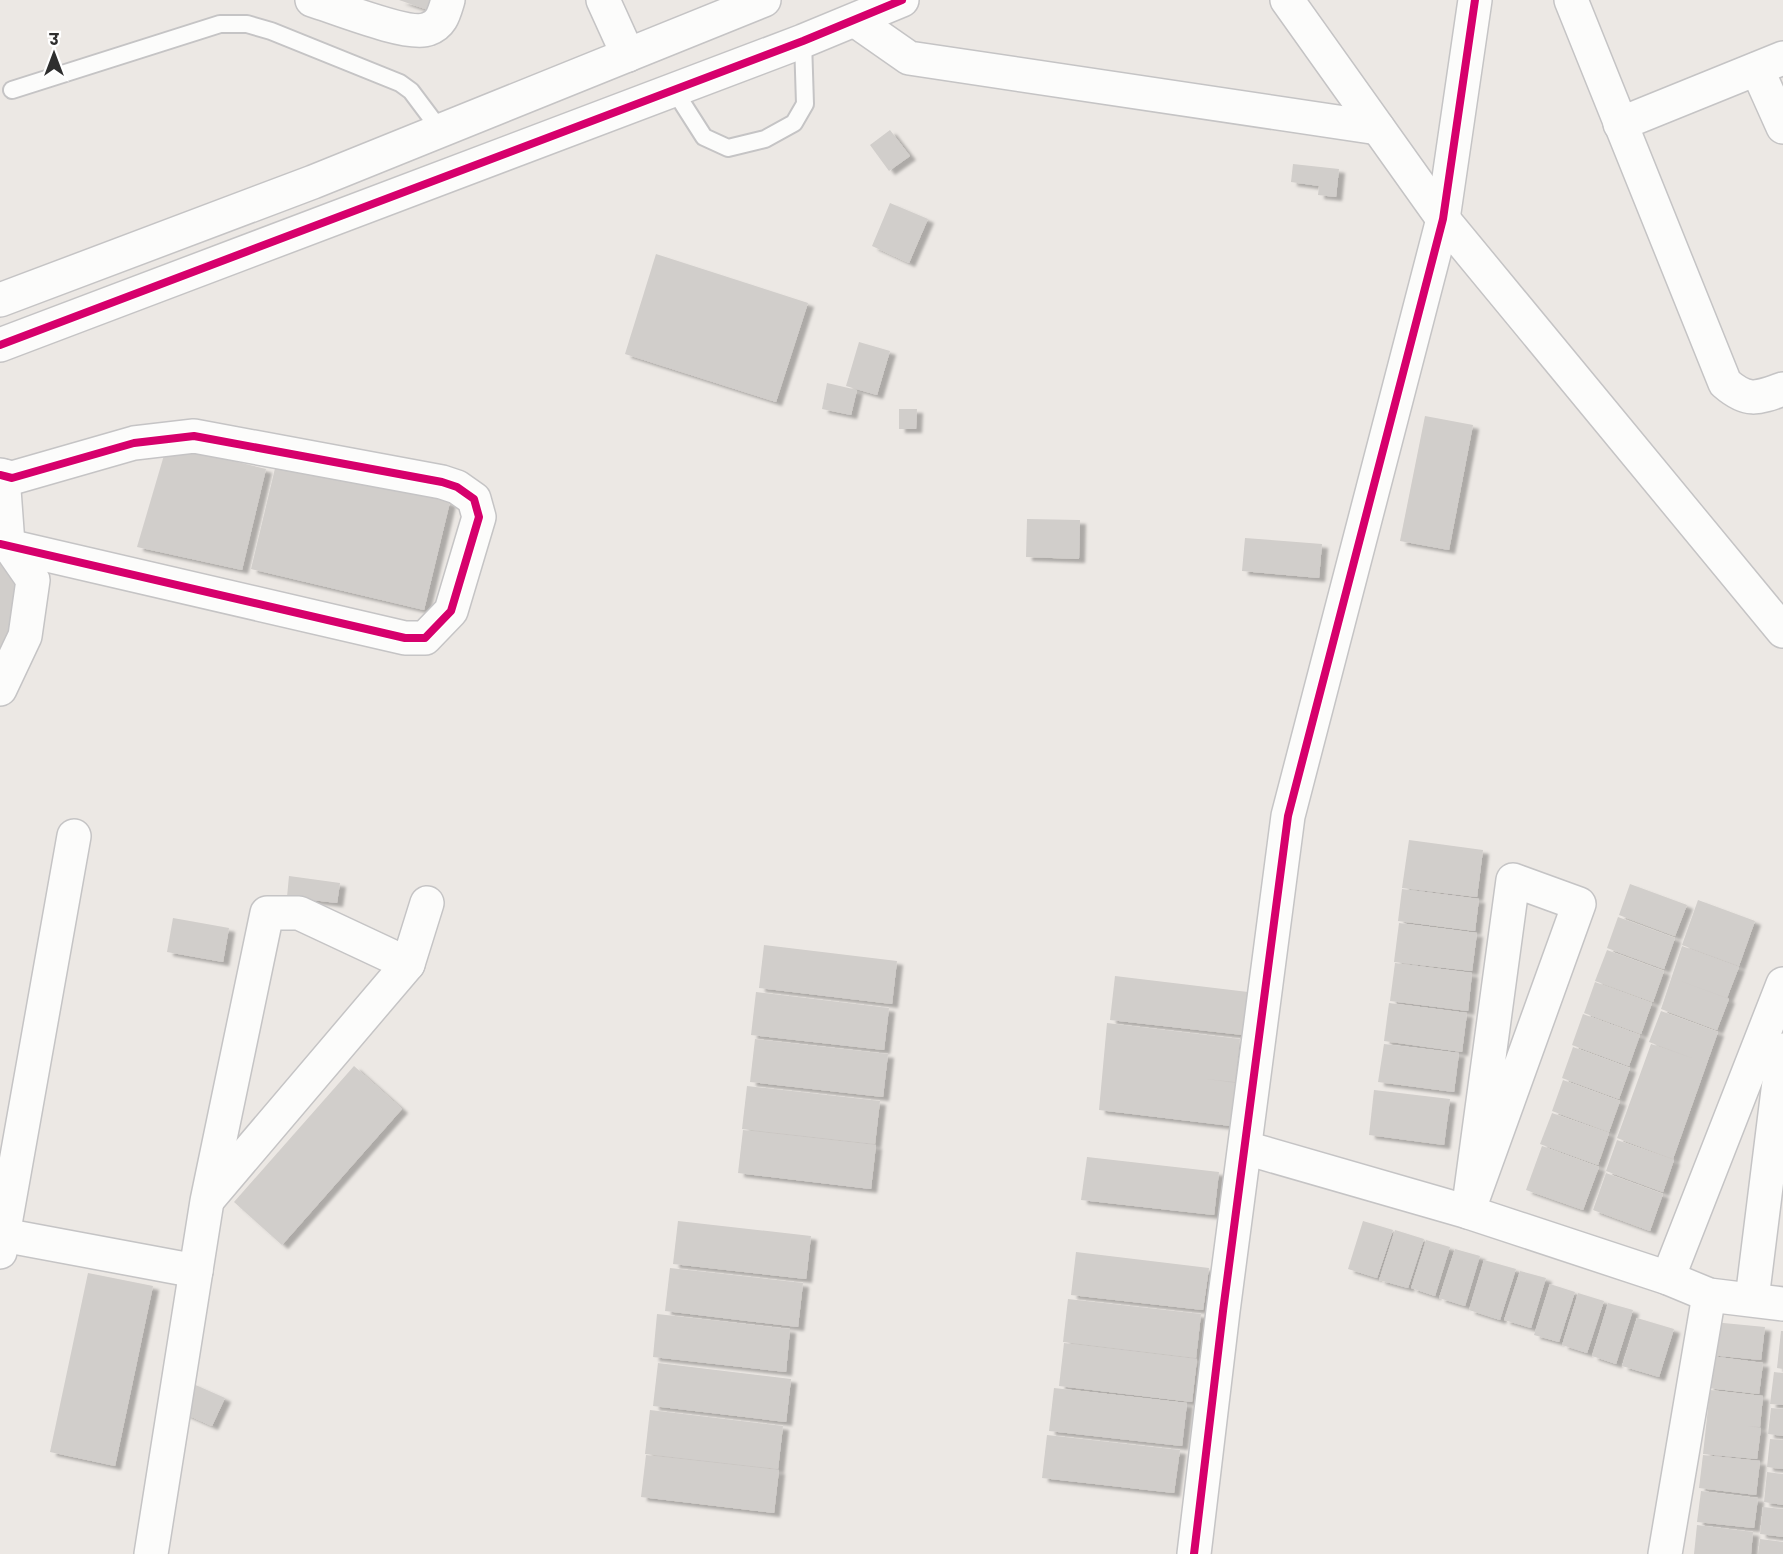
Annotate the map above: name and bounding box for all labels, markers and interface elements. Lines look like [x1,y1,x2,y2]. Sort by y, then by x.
north arrow [24,24,84,84]
text: उ [48,28,59,51]

